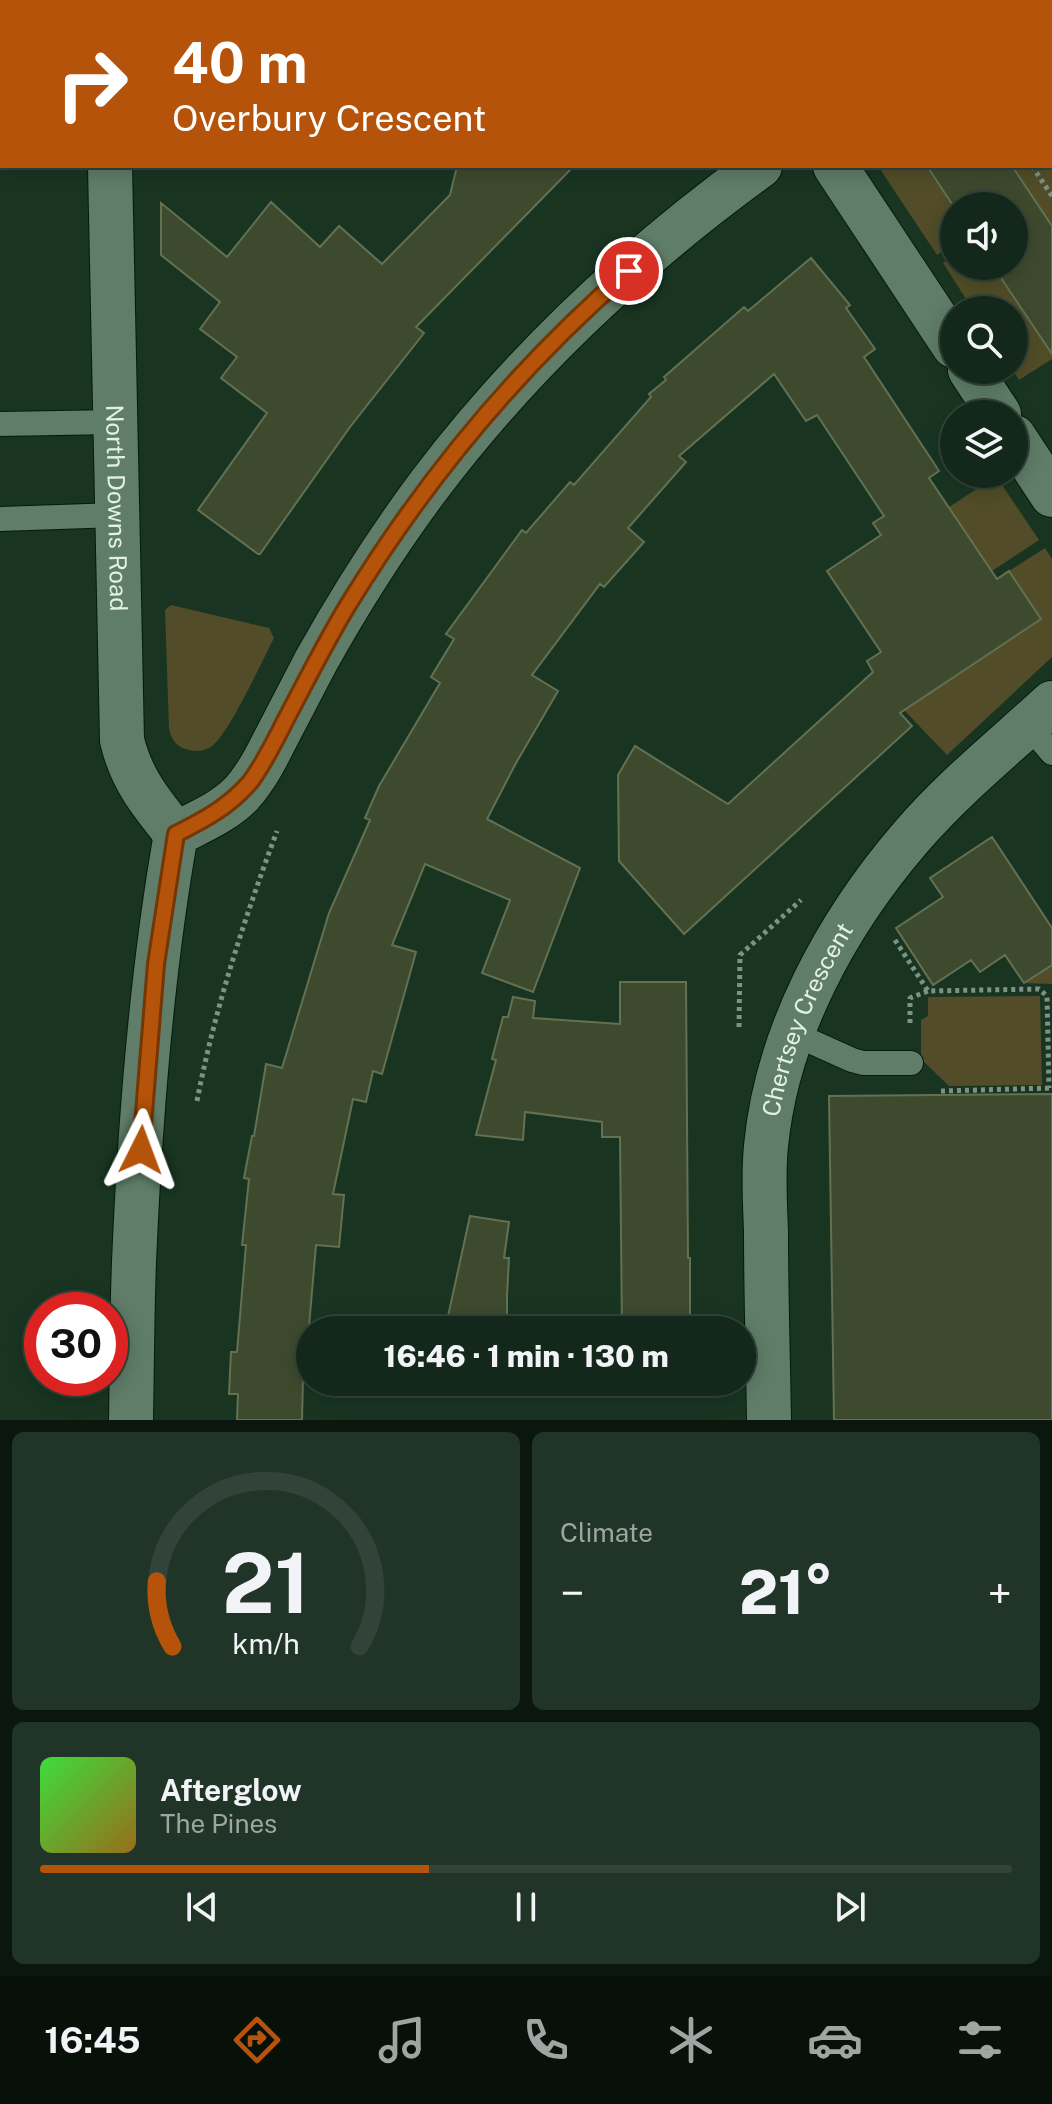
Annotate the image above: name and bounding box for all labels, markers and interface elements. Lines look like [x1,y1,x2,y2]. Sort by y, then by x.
text: 40 m [172,30,308,96]
icon: right [40,32,144,136]
text: Overbury Crescent [172,97,487,139]
map controls [940,192,1028,488]
button: sound [940,192,1028,280]
pin [595,237,663,305]
icon: arrive [607,249,651,293]
button: search [940,296,1028,384]
button: layers [940,400,1028,488]
street label: North Downs Road [101,404,133,612]
street label: Chertsey Crescent [756,917,858,1119]
position arrow [99,1108,183,1192]
speed limit sign: 30 [24,1292,128,1396]
text: 16:46 · 1 min · 130 m [383,1338,669,1374]
text: Climate [560,1517,653,1548]
text: 21 [222,1534,310,1632]
text: 21° [739,1557,833,1628]
text: − [560,1567,584,1619]
text: + [988,1567,1012,1619]
text: km/h [232,1627,300,1660]
text: Afterglow [160,1772,302,1808]
text: The Pines [160,1808,277,1839]
icon: previous [180,1885,224,1929]
icon: pause [504,1885,548,1929]
icon: next [828,1885,872,1929]
icon: directions [229,2012,285,2068]
icon: music [374,2012,430,2068]
icon: phone [518,2012,574,2068]
icon: climate [663,2012,719,2068]
icon: car [807,2012,863,2068]
icon: filters [952,2012,1008,2068]
text: 16:45 [44,2019,141,2061]

